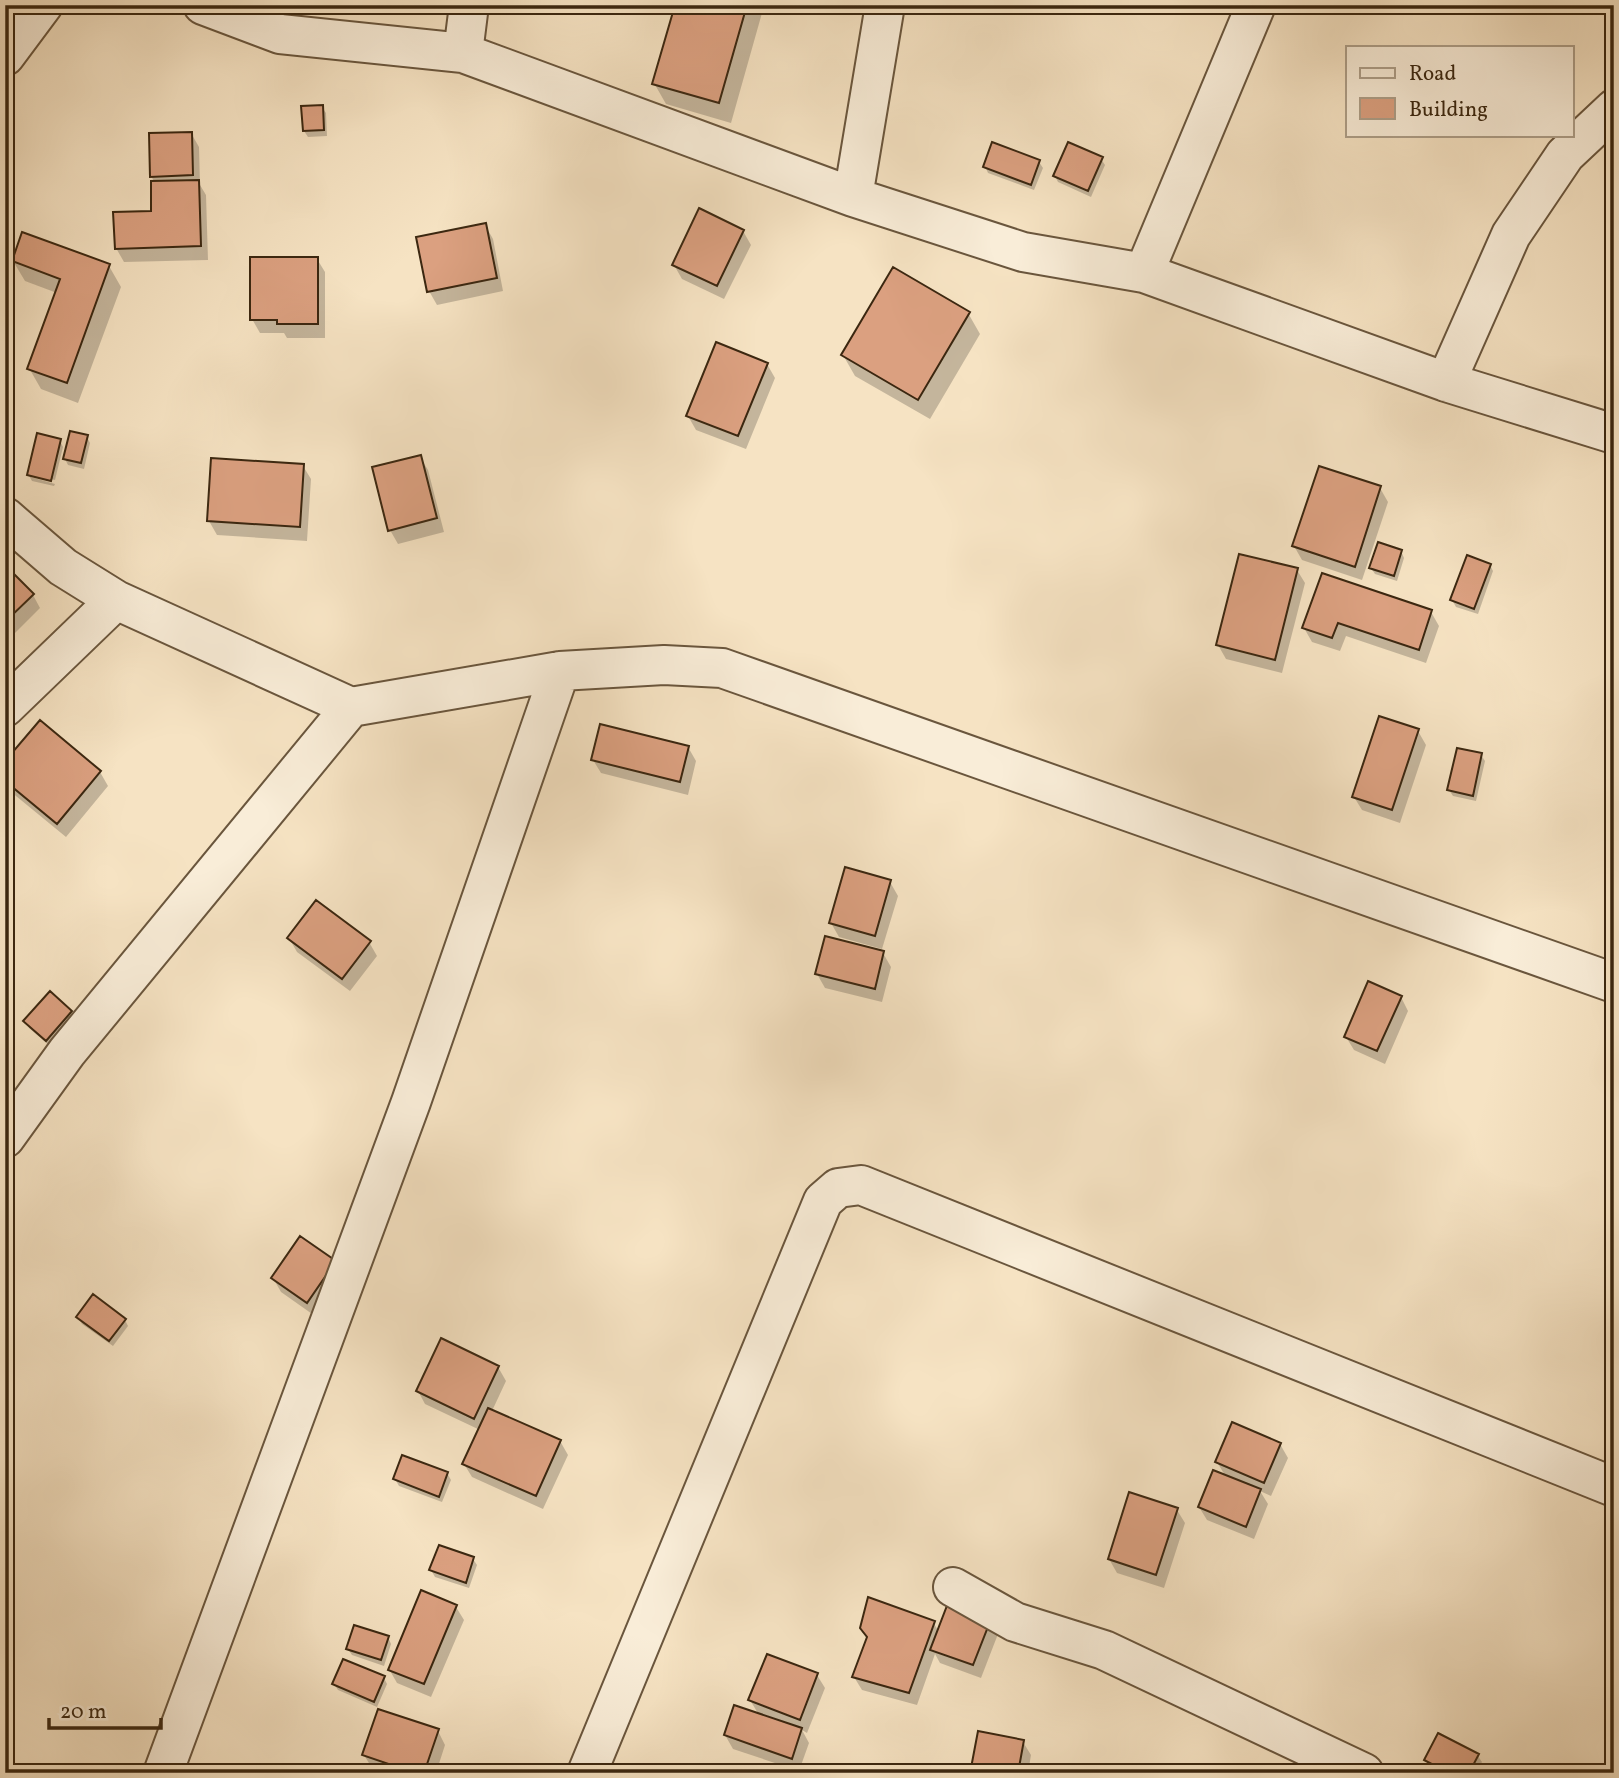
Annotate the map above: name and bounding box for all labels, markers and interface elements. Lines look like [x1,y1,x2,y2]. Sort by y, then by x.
legend [1346,46,1574,136]
text: Road [1409,60,1456,89]
text: Building [1409,96,1488,125]
scale bar [49,1687,161,1731]
text: 20 m [60,1698,106,1727]

